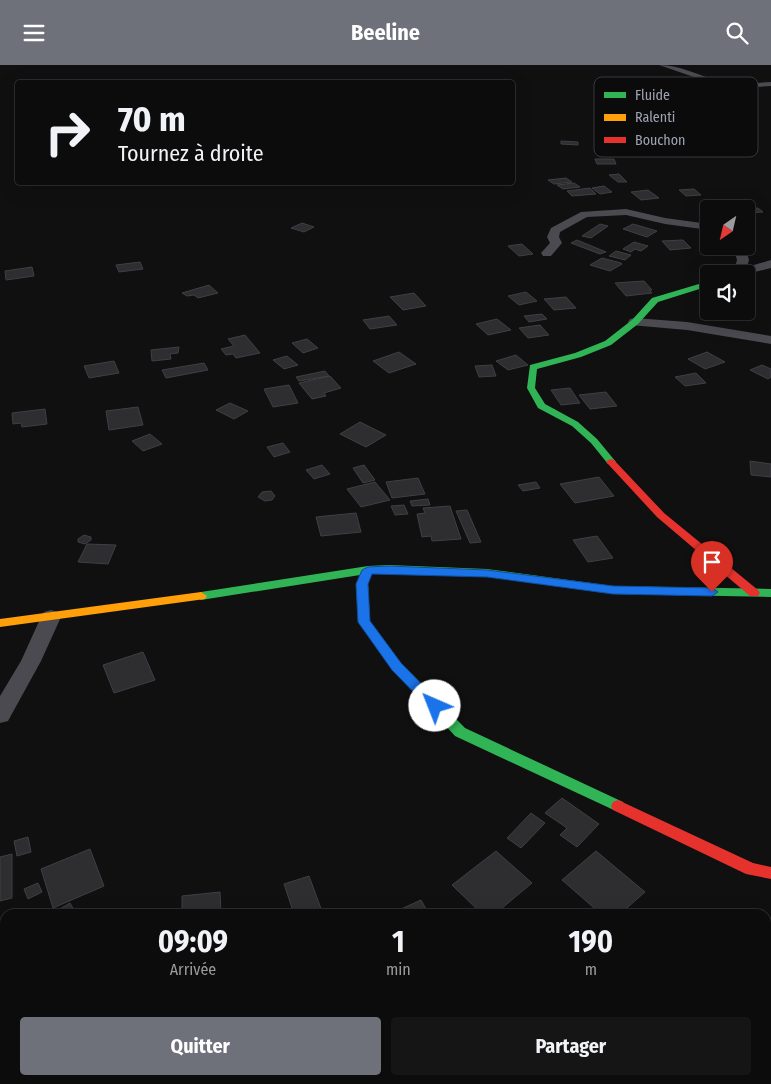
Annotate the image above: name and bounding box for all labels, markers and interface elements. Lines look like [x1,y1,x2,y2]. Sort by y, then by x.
icon: menu [20,19,48,47]
text: Beeline [351,19,420,46]
icon: search [723,19,751,47]
legend [594,77,758,157]
text: Fluide [635,87,670,104]
text: 70 m [118,98,186,140]
icon: right [35,100,100,165]
text: Ralenti [635,109,675,126]
text: Bouchon [635,132,685,149]
text: Tournez à droite [118,140,264,167]
north arrow [700,200,755,255]
map controls [700,200,755,320]
button: sound [700,265,755,320]
pin [691,541,733,592]
icon: arrive [698,548,726,576]
position arrow [408,679,460,731]
text: 09:09 [158,924,228,960]
text: 1 [392,924,405,960]
text: 190 [569,924,613,960]
text: Arrivée [170,960,216,979]
text: min [386,960,411,979]
text: m [585,960,597,979]
button: Quitter [20,1017,381,1075]
button: Partager [391,1017,751,1075]

